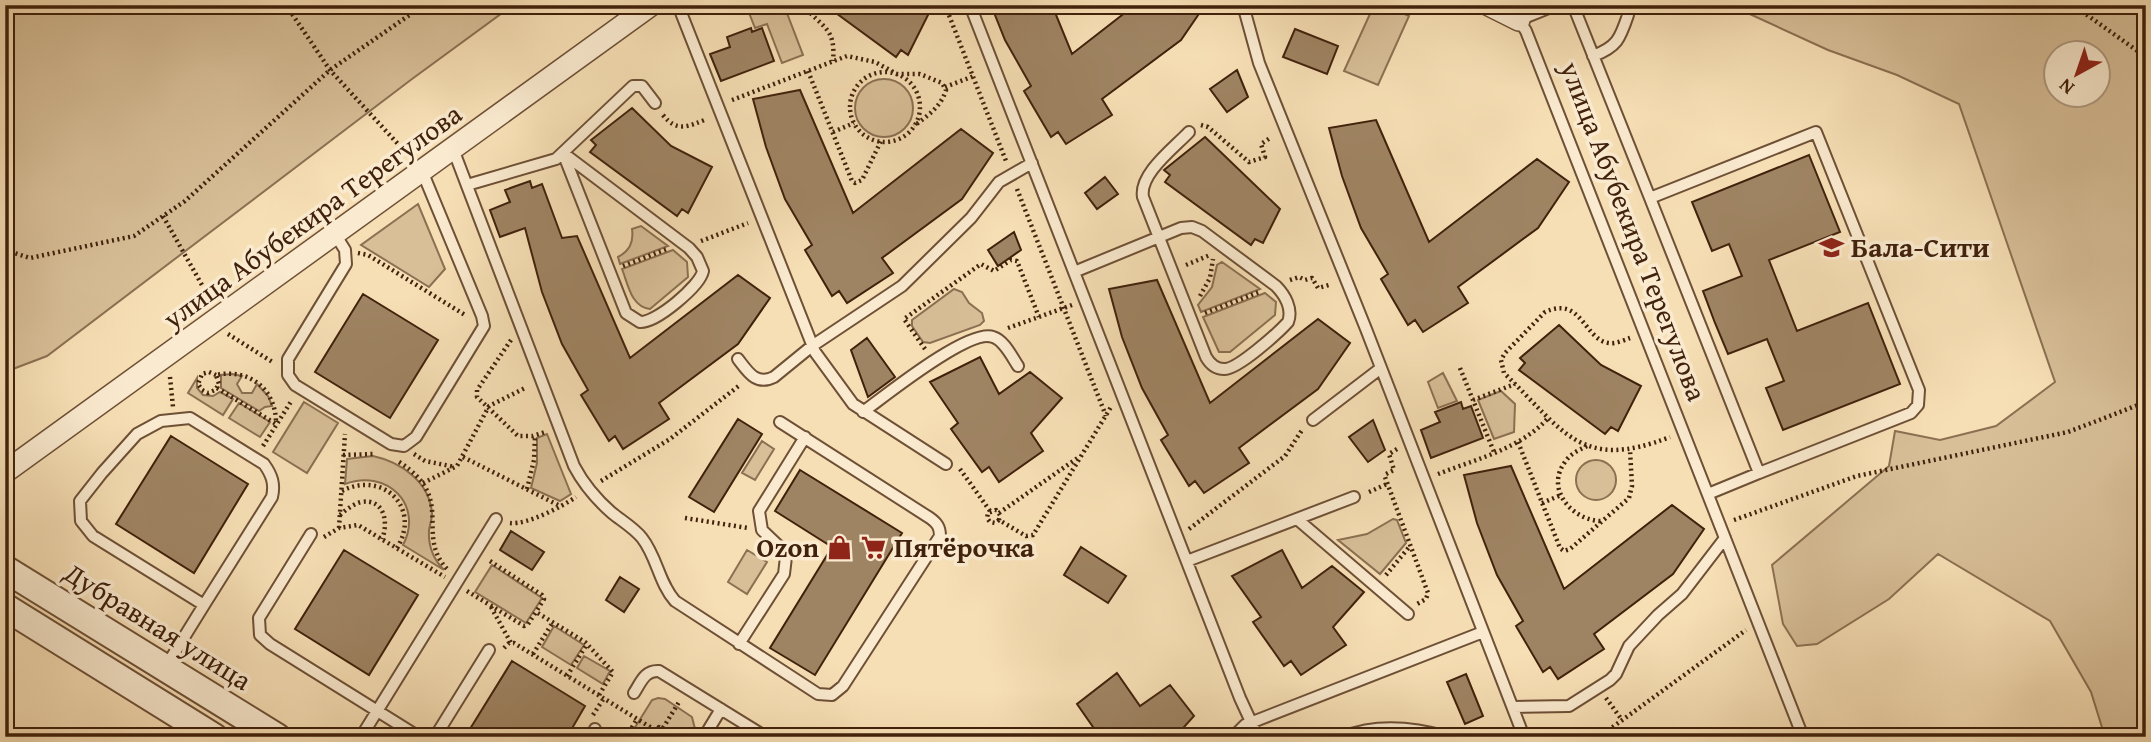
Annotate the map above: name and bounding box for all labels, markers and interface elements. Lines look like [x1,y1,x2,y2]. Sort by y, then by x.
north arrow [2042,38,2112,108]
street label: улица Абубекира Терегулова [1550,54,1718,407]
text: N [2052,72,2080,102]
street label: улица Абубекира Терегулова [153,93,470,339]
place label: Бала-Сити [1851,226,1989,267]
school or university icon: Бала-Сити [1817,233,1845,261]
place label: Ozon [757,526,819,567]
place label: Пятёрочка [894,526,1035,567]
shop icon: Ozon [825,533,853,561]
supermarket icon: Пятёрочка [860,533,888,561]
street label: Дубравная улица [56,551,260,700]

